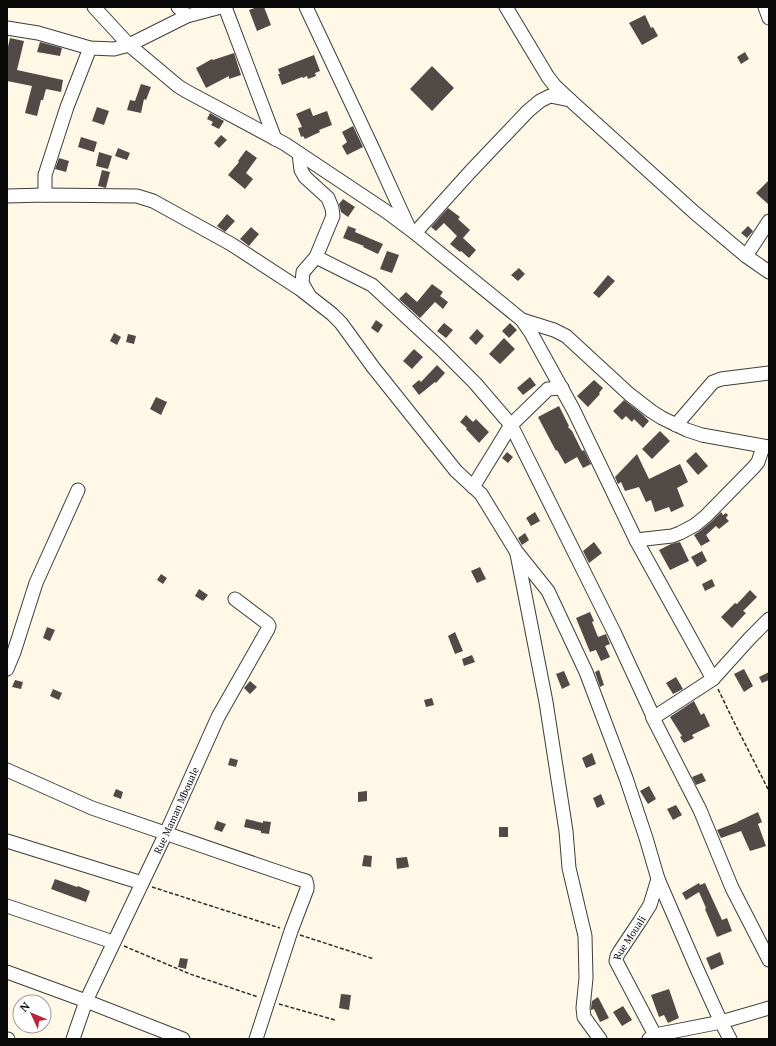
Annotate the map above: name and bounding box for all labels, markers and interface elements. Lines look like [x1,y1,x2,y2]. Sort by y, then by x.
street label: Rue Maman Mbouale [151,765,201,856]
street label: Rue Mouali [610,913,648,961]
north arrow [12,994,52,1034]
text: N [17,999,33,1015]

